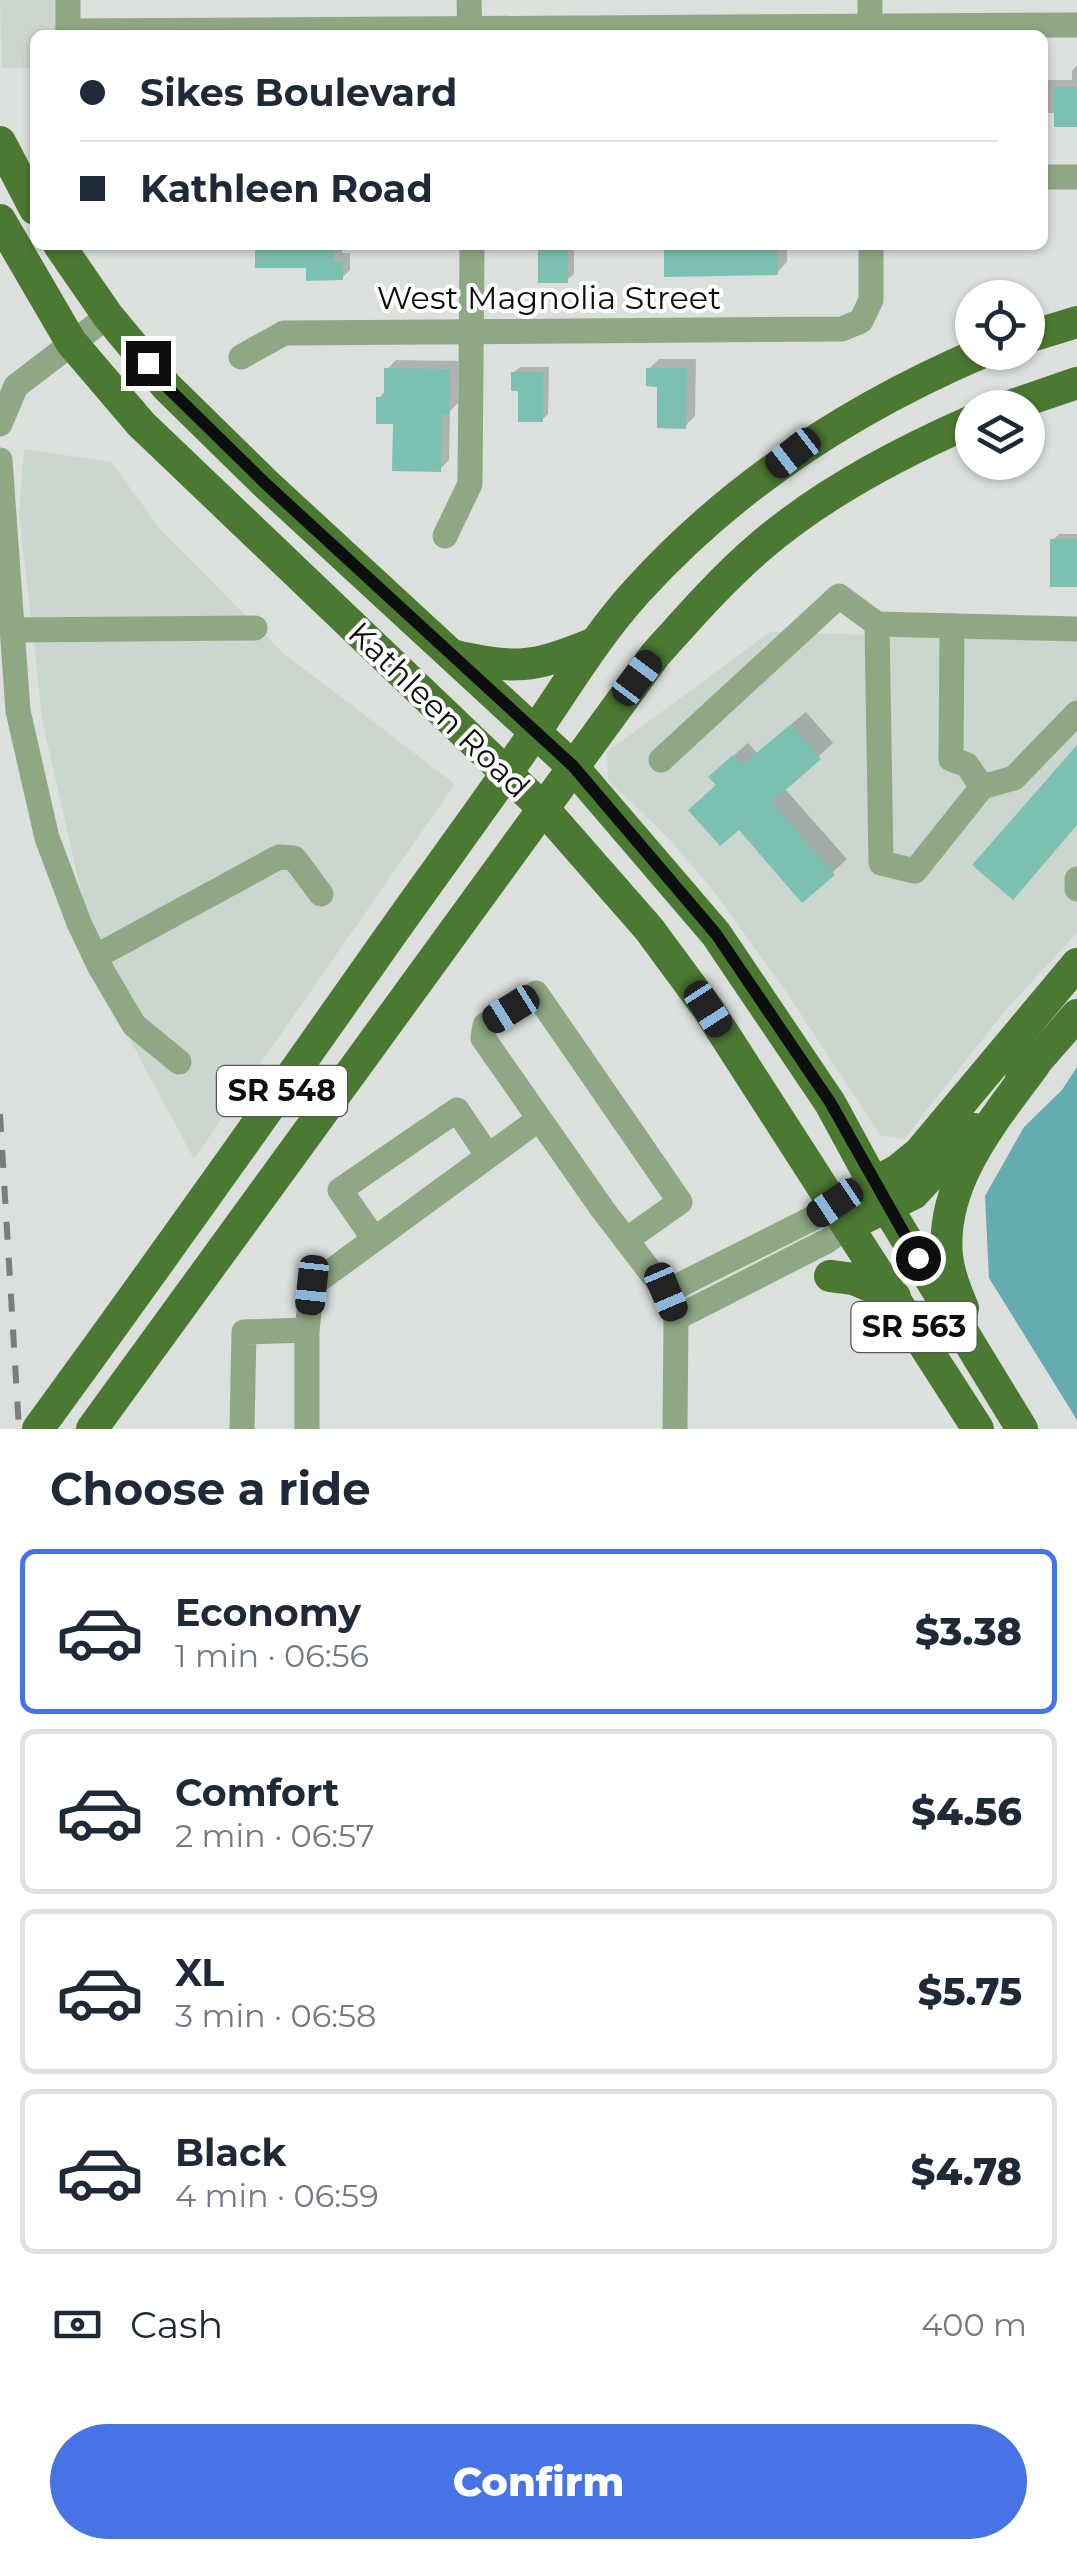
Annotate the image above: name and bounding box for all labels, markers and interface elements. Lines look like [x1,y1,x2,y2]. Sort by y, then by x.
text: Sikes Boulevard [140,69,457,116]
text: Kathleen Road [140,165,433,212]
street label: West Magnolia Street [377,278,721,317]
map controls [955,280,1045,480]
button: locate [955,280,1045,370]
route end [126,341,171,386]
button: layers [955,390,1045,480]
car [760,423,826,483]
street label: Kathleen Road [341,613,538,806]
car [607,645,667,711]
car [679,976,737,1042]
car [478,980,544,1038]
road number: SR 548 [217,1066,347,1116]
car [802,1174,868,1232]
route start [896,1236,941,1281]
car [294,1254,330,1316]
car [640,1259,692,1325]
road number: SR 563 [852,1302,976,1352]
text: Choose a ride [50,1461,371,1516]
icon: car [55,1587,145,1677]
text: Economy [175,1589,361,1636]
text: $3.38 [915,1608,1022,1655]
text: 1 min · 06:56 [175,1636,369,1675]
icon: car [55,1767,145,1857]
text: Comfort [175,1769,339,1816]
text: $4.56 [911,1788,1022,1835]
text: 2 min · 06:57 [175,1816,375,1855]
icon: car [55,1947,145,2037]
text: XL [175,1949,224,1996]
text: $5.75 [918,1968,1022,2015]
text: 3 min · 06:58 [175,1996,376,2035]
icon: car [55,2127,145,2217]
text: Black [175,2129,286,2176]
text: $4.78 [911,2148,1022,2195]
text: 4 min · 06:59 [175,2176,379,2215]
icon: cash [50,2297,105,2352]
text: Cash [130,2301,223,2348]
text: 400 m [921,2305,1027,2344]
button: Confirm [50,2424,1027,2539]

